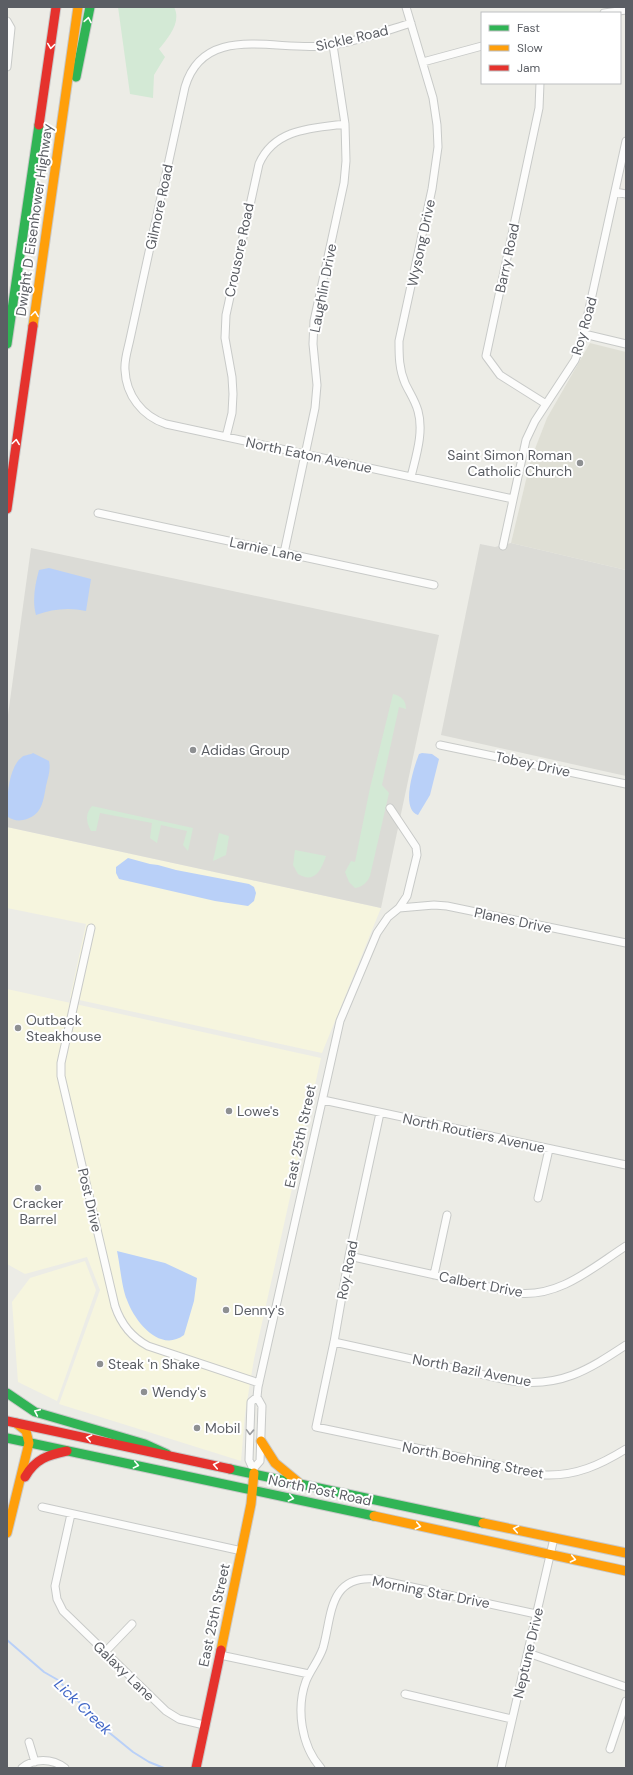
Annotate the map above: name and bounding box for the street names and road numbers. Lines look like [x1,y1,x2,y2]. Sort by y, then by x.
street label: Sickle Road [314,21,390,55]
street label: Dwight D Eisenhower Highway [12,122,56,317]
street label: Gilmore Road [141,163,177,251]
street label: Wysong Drive [403,198,439,288]
street label: Crousore Road [220,201,258,299]
street label: Barry Road [491,222,523,294]
street label: Laughlin Drive [306,242,340,334]
street label: Roy Road [567,295,601,357]
street label: North Eaton Avenue [244,433,374,477]
street label: Larnie Lane [228,532,304,566]
street label: Tobey Drive [494,747,572,781]
street label: Planes Drive [473,903,553,937]
street label: East 25th Street [280,1083,320,1189]
street label: North Routiers Avenue [401,1109,547,1157]
street label: Post Drive [74,1166,106,1234]
street label: Roy Road [332,1239,362,1301]
street label: Calbert Drive [438,1267,524,1301]
street label: North Bazil Avenue [411,1350,533,1390]
street label: North Boehning Street [401,1437,545,1483]
street label: North Post Road [267,1470,373,1510]
street label: East 25th Street [194,1562,234,1668]
street label: Morning Star Drive [371,1572,491,1612]
street label: Neptune Drive [509,1606,547,1700]
street label: Galaxy Lane [90,1637,158,1705]

